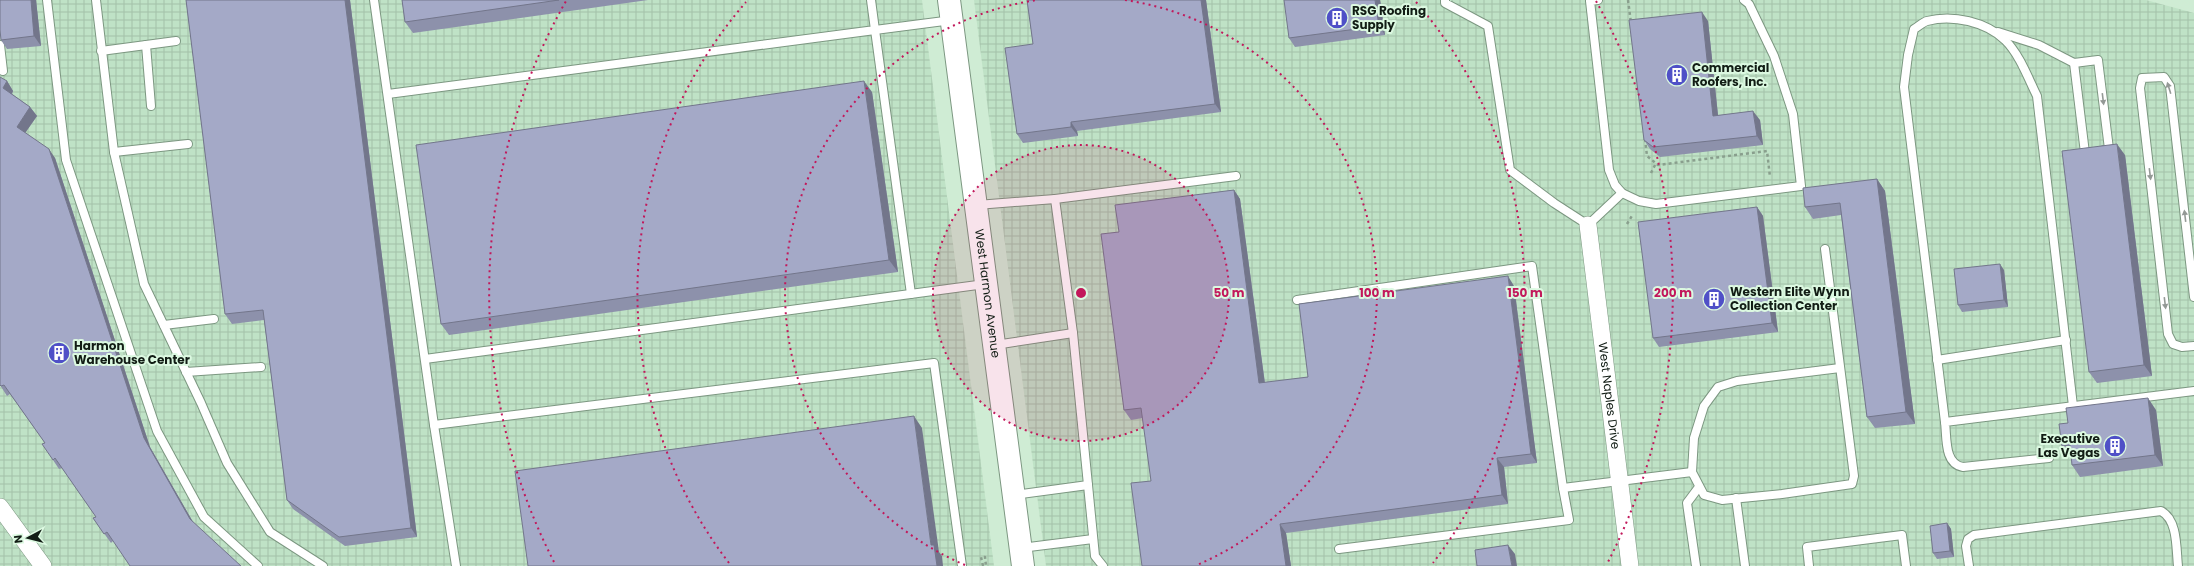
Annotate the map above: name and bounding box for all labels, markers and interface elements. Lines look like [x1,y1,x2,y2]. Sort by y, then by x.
place label: RSG Roofing Supply [1352,2,1426,33]
building icon: RSG Roofing Supply [1324,5,1350,31]
place label: Commercial Roofers, Inc. [1692,59,1769,90]
building icon: Commercial Roofers, Inc. [1664,62,1690,88]
one-way arrow [2166,81,2172,93]
one-way arrow [2100,93,2106,105]
one-way arrow [2146,168,2153,180]
one-way arrow [2182,210,2188,222]
street label: West Harmon Avenue [971,228,1005,359]
place label: Western Elite Wynn Collection Center [1730,283,1850,314]
text: 50 m [1214,284,1245,301]
text: 100 m [1359,284,1395,301]
text: 150 m [1507,284,1543,301]
text: 200 m [1654,284,1692,301]
centre of rings [1074,286,1088,300]
building icon: Western Elite Wynn Collection Center [1701,286,1727,312]
one-way arrow [2161,297,2168,309]
place label: Harmon Warehouse Center [74,337,190,368]
building icon: Harmon Warehouse Center [46,340,72,366]
street label: West Naples Drive [1595,341,1625,450]
place label: Executive Las Vegas [2038,430,2101,461]
building icon: Executive Las Vegas [2102,433,2128,459]
north arrow [8,518,48,558]
text: N [10,534,27,544]

